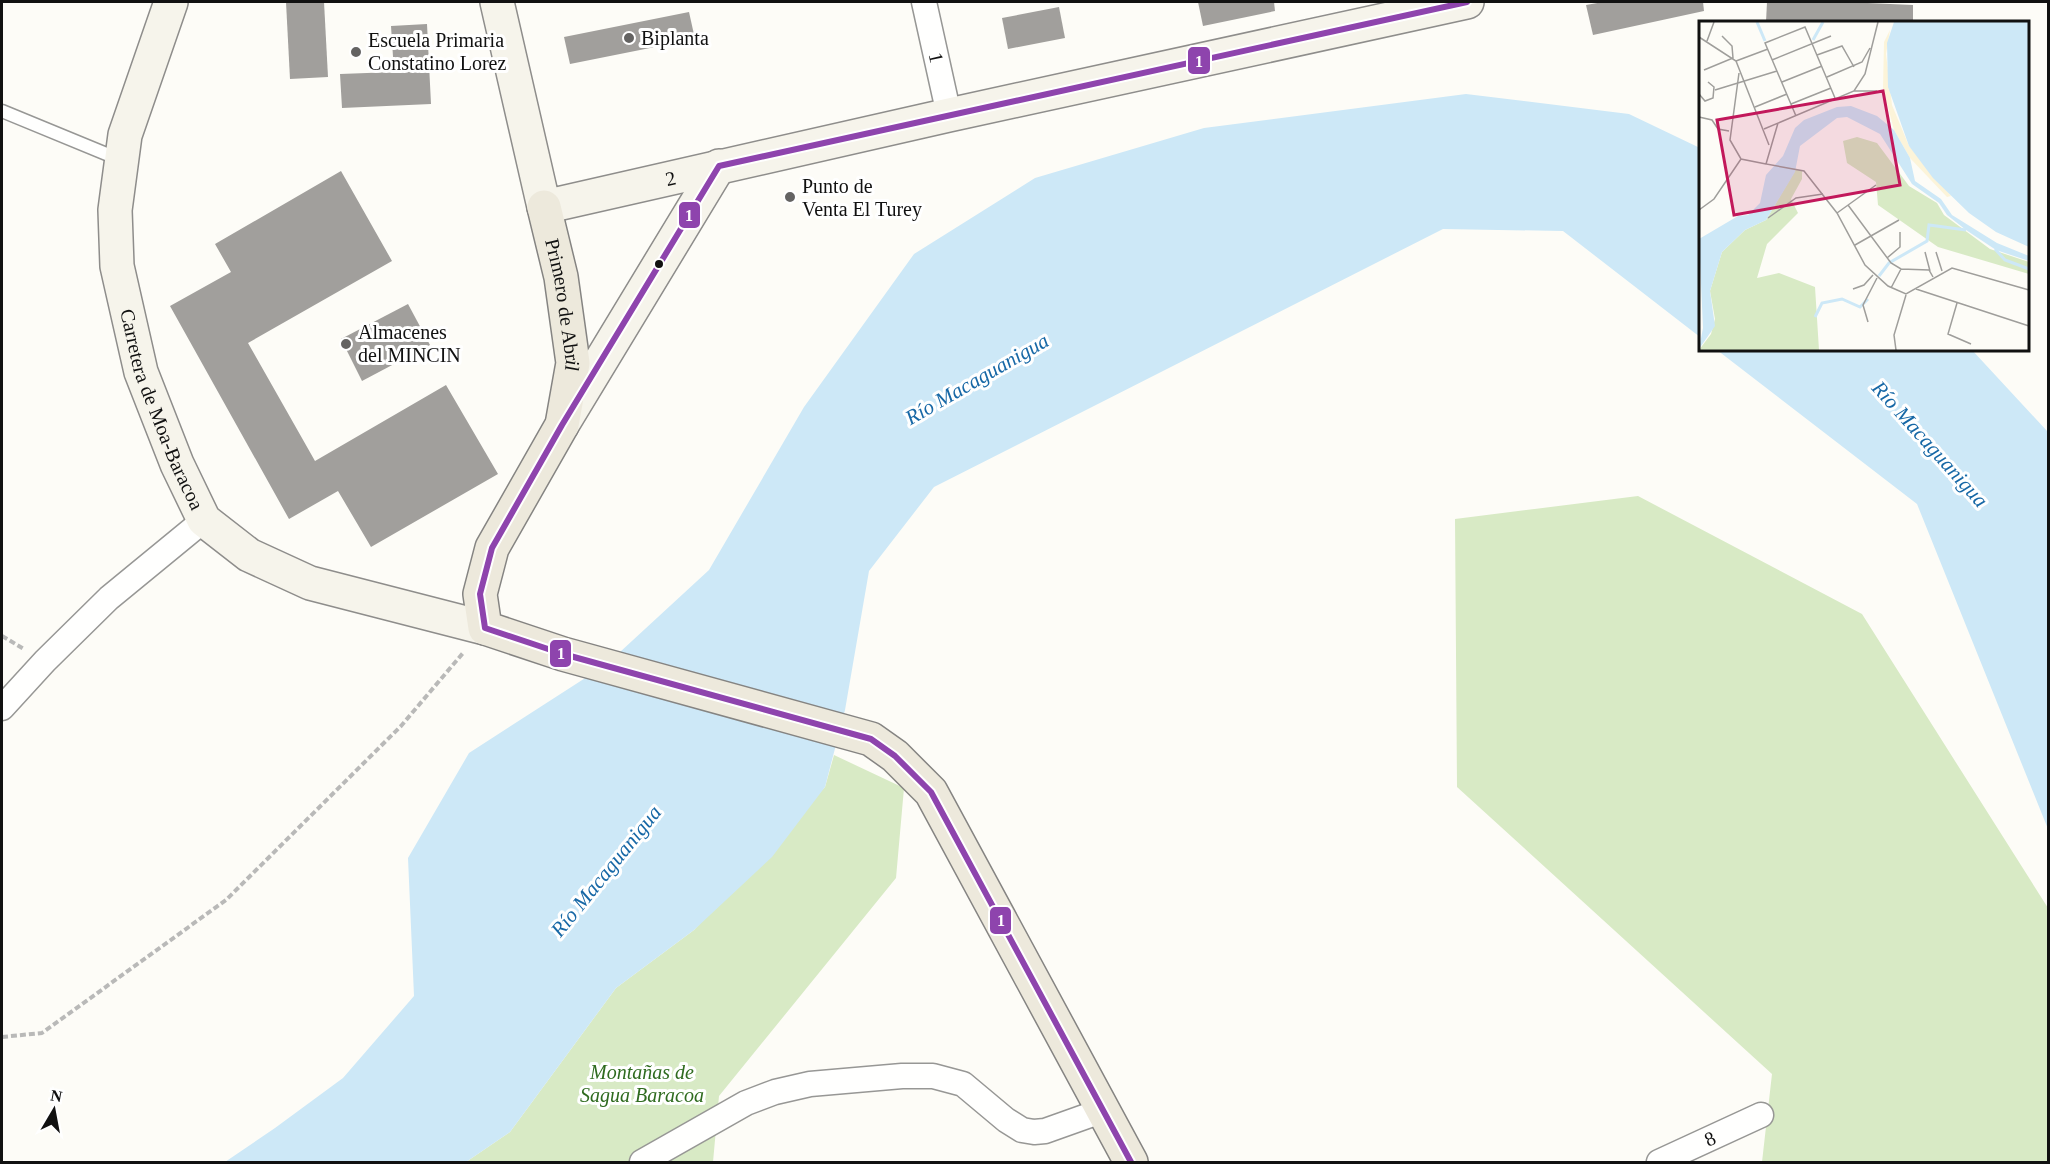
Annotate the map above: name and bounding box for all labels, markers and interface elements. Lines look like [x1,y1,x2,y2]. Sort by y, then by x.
inset map [1699,21,2029,351]
place label: Biplanta [641,27,709,50]
place label: Escuela Primaria Constatino Lorez [368,29,506,74]
marker: Biplanta [622,31,636,45]
marker: Escuela Primaria Constatino Lorez [349,45,363,59]
line badge: 1 [1187,46,1211,75]
street label: 1 [924,50,948,65]
text: 1 [1195,53,1203,70]
street label: 2 [663,166,678,190]
place label: Punto de Venta El Turey [802,175,922,221]
marker: Punto de Venta El Turey [783,190,797,204]
line badge: 1 [678,201,701,229]
text: 1 [685,207,693,224]
street label: Primero de Abril [541,236,584,374]
unlabelled marker [653,258,665,270]
street label: Carretera de Moa-Baracoa [116,307,208,513]
place label: Almacenes del MINCIN [358,321,461,366]
water label: Río Macaguanigua [900,328,1053,430]
marker: Almacenes del MINCIN [339,337,353,351]
water label: Río Macaguanigua [1866,375,1993,512]
line badge: 1 [549,639,572,668]
text: 1 [557,645,565,662]
water label: Río Macaguanigua [545,801,666,942]
line badge: 1 [989,906,1012,935]
text: 1 [997,912,1005,929]
park label: Montañas de Sagua Baracoa [580,1061,704,1107]
north arrow [24,1080,84,1140]
text: N [49,1086,64,1105]
street label: 8 [1701,1126,1719,1151]

